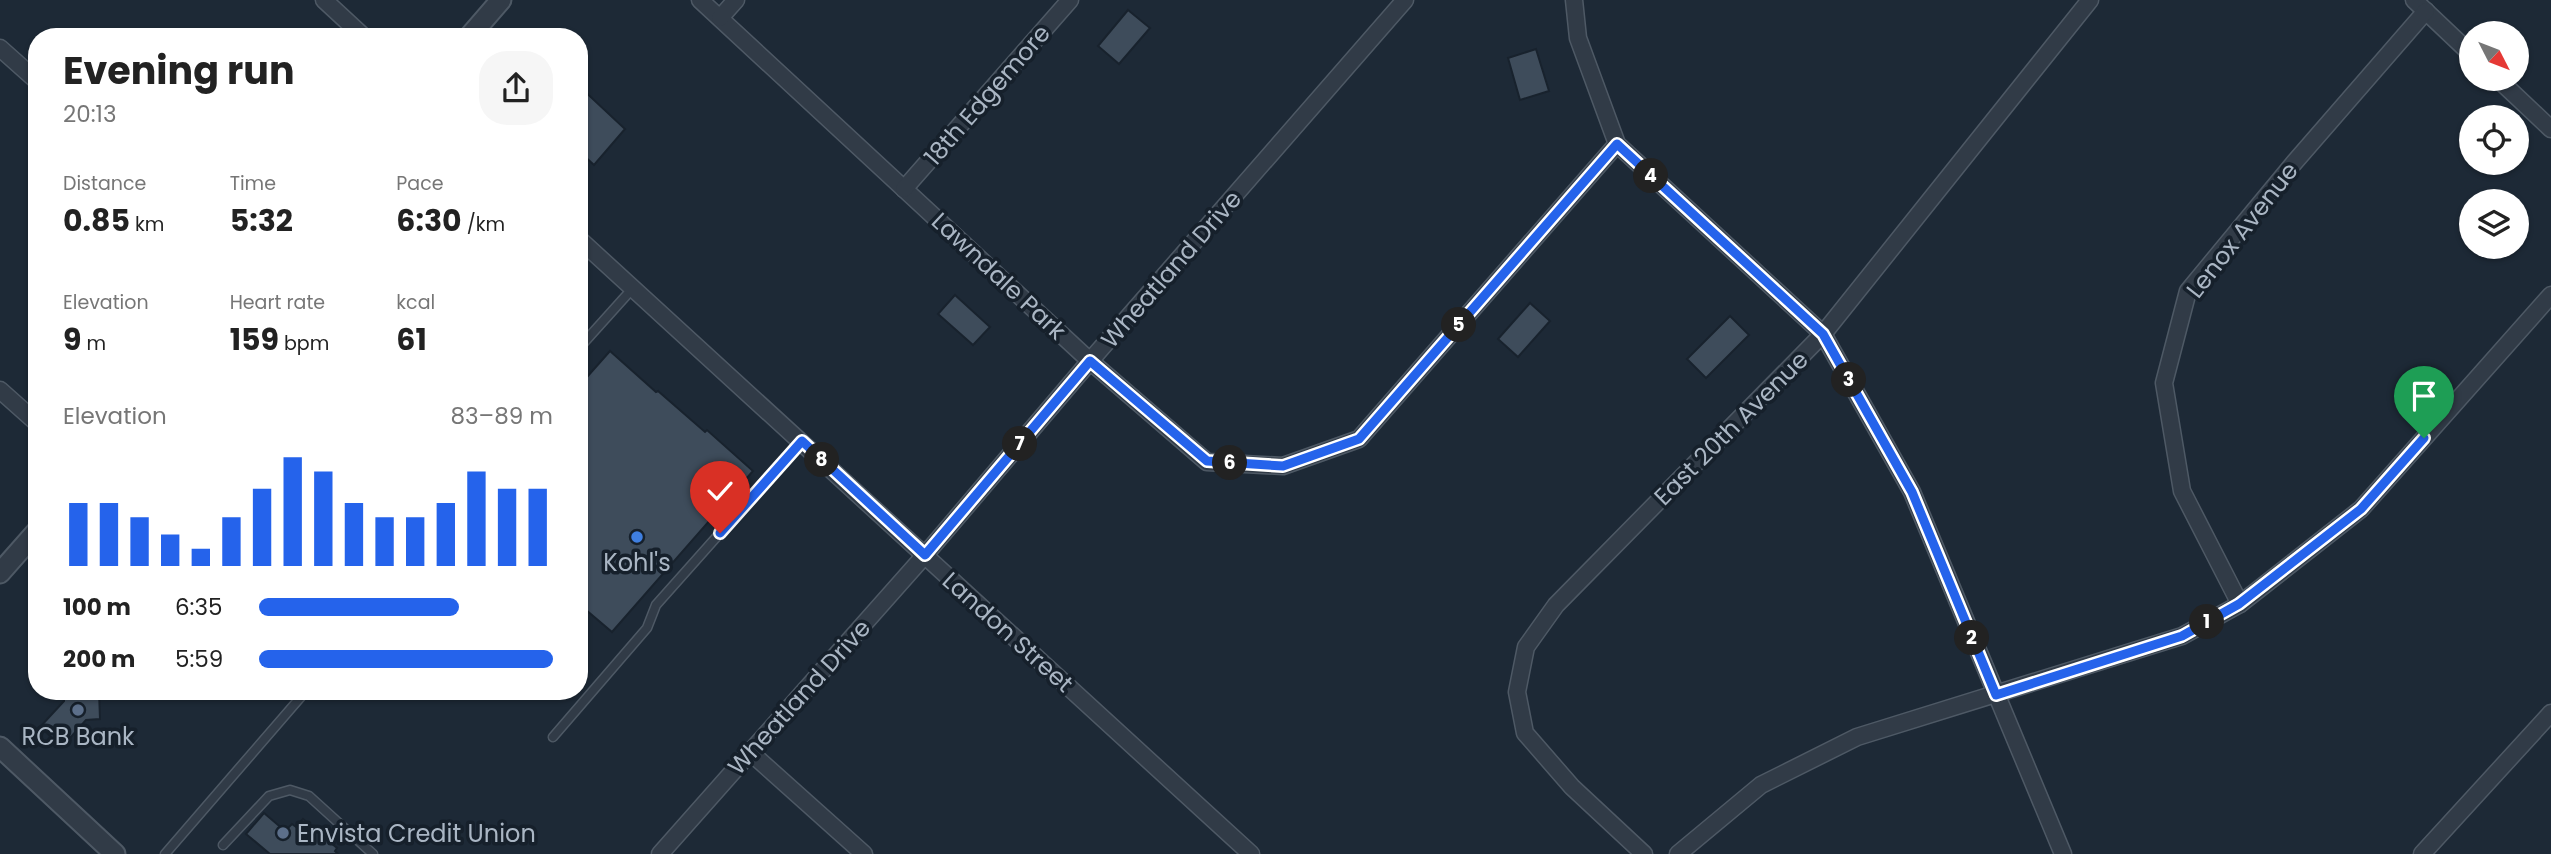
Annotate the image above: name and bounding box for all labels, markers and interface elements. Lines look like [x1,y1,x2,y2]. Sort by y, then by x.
street label: 18th Edgemore [917,17,1057,173]
north arrow [2459,21,2529,91]
map controls [2459,21,2529,259]
text: Evening run [63,44,295,97]
button: share [479,51,553,125]
text: 20:13 [63,98,116,130]
button: locate [2459,105,2529,175]
street label: Lenox Avenue [2179,155,2305,305]
pin: 4 [1634,158,1668,194]
text: 4 [1644,162,1657,189]
text: Distance [63,170,146,197]
text: Time [230,170,276,197]
text: Pace [396,170,444,197]
street label: Wheatland Drive [1093,183,1249,355]
button: layers [2459,189,2529,259]
text: 0.85 [63,199,130,242]
text: 5:32 [230,199,293,242]
text: 6:30 [396,199,462,242]
street label: Lawndale Park [925,205,1074,347]
text: km [130,211,164,238]
text: /km [462,211,505,238]
text: Elevation [63,289,149,316]
text: Heart rate [230,289,325,316]
text: kcal [396,289,435,316]
pin: 5 [1442,308,1476,342]
text: 5 [1452,311,1465,338]
text: 9 [63,318,81,361]
text: 159 [230,318,279,361]
text: 61 [396,318,427,361]
text: m [81,330,106,357]
text: bpm [279,330,329,357]
street label: East 20th Avenue [1647,344,1815,512]
pin: 3 [1832,362,1867,398]
text: 3 [1843,366,1854,393]
pin [2394,366,2454,438]
icon: arrive [2405,377,2443,415]
text: Elevation [63,400,167,432]
text: 83–89 m [451,400,553,432]
pin: 7 [1002,426,1038,462]
text: 7 [1014,430,1025,457]
pin: 8 [804,442,840,477]
text: 8 [815,446,828,473]
pin: 6 [1212,446,1248,480]
text: 6 [1223,449,1236,476]
pin [690,461,750,533]
icon: check [701,472,739,510]
marker: Kohl's [629,529,645,545]
place label: Kohl's [603,546,671,579]
street label: Landon Street [935,564,1081,700]
text: 100 m [63,591,131,623]
text: 6:35 [175,591,223,623]
pin: 1 [2190,604,2224,640]
text: 1 [2203,608,2210,635]
street label: Wheatland Drive [720,612,878,782]
pin: 2 [1954,620,1990,656]
text: 2 [1966,624,1977,651]
text: 200 m [63,643,135,675]
text: 5:59 [175,643,223,675]
marker: RCB Bank [70,702,86,718]
place label: RCB Bank [22,720,135,753]
place label: Envista Credit Union [297,817,536,850]
marker: Envista Credit Union [275,825,291,841]

